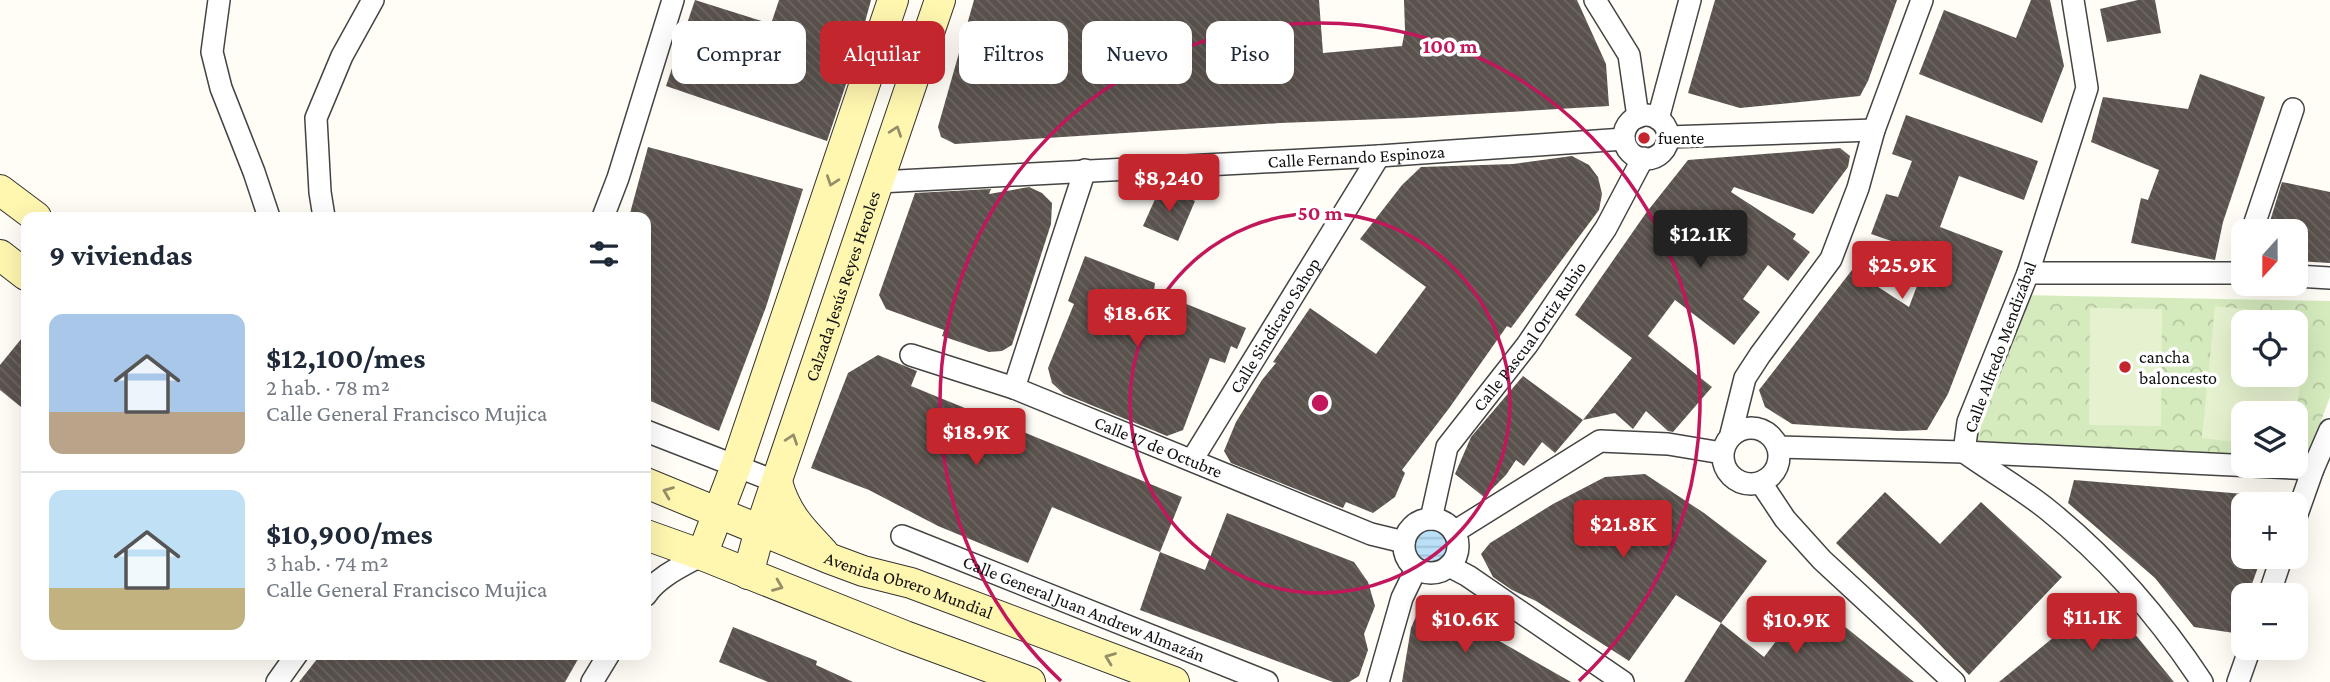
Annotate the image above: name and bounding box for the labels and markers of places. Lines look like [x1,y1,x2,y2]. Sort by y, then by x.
place label: fuente [1658,128,1704,148]
marker: fuente [1636,130,1652,146]
pin: $8,240 [1112,154,1226,214]
pin: $12.1K [1643,210,1757,270]
pin: $25.9K [1845,242,1959,301]
pin: $18.6K [1080,290,1194,349]
place label: cancha baloncesto [2139,347,2217,388]
marker: cancha baloncesto [2117,359,2133,375]
centre of rings [1308,391,1332,415]
pin: $18.9K [919,408,1033,468]
pin: $21.8K [1566,500,1680,560]
pin: $11.1K [2035,594,2149,653]
pin: $10.6K [1408,596,1522,655]
pin: $10.9K [1739,596,1853,656]

